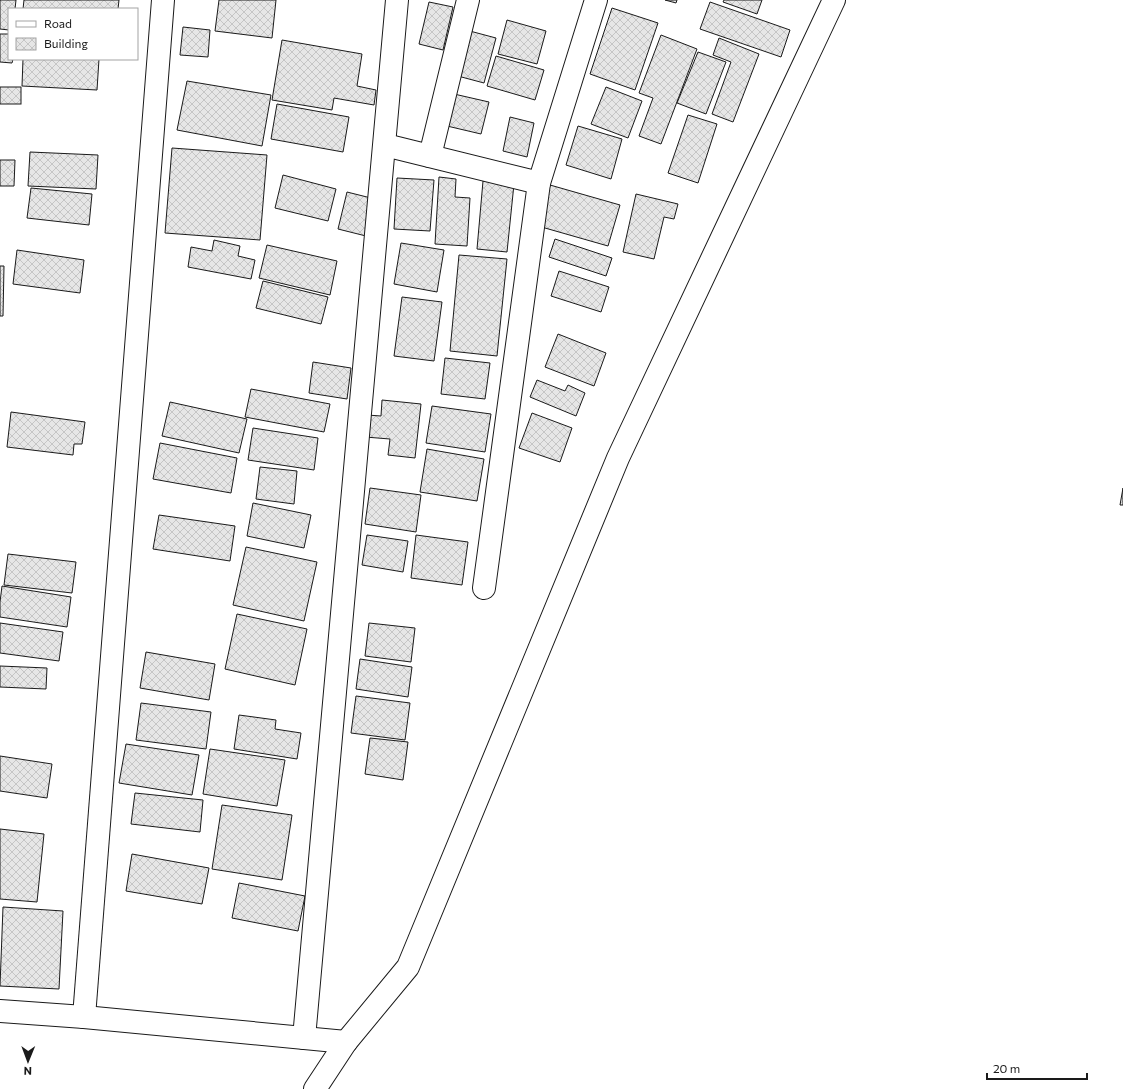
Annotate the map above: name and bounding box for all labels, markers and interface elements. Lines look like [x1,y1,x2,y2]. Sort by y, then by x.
legend [8,8,138,60]
text: Road [44,16,72,30]
text: Building [44,36,88,50]
north arrow [8,1041,48,1081]
scale bar [987,1055,1087,1081]
text: 20 m [993,1061,1020,1075]
text: N [24,1065,32,1078]

